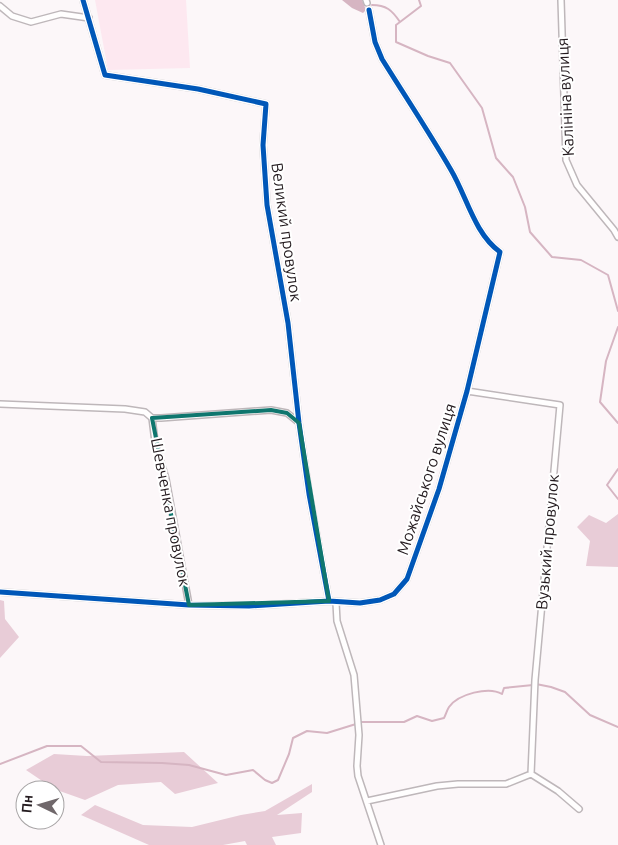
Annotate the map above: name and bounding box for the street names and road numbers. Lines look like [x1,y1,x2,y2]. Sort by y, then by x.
street label: Калініна вулиця [553,37,577,157]
street label: Великий провулок [268,162,306,302]
street label: Можайського вулиця [393,401,459,557]
street label: Шевченка провулок [148,436,194,588]
street label: Вузький провулок [532,474,562,610]

